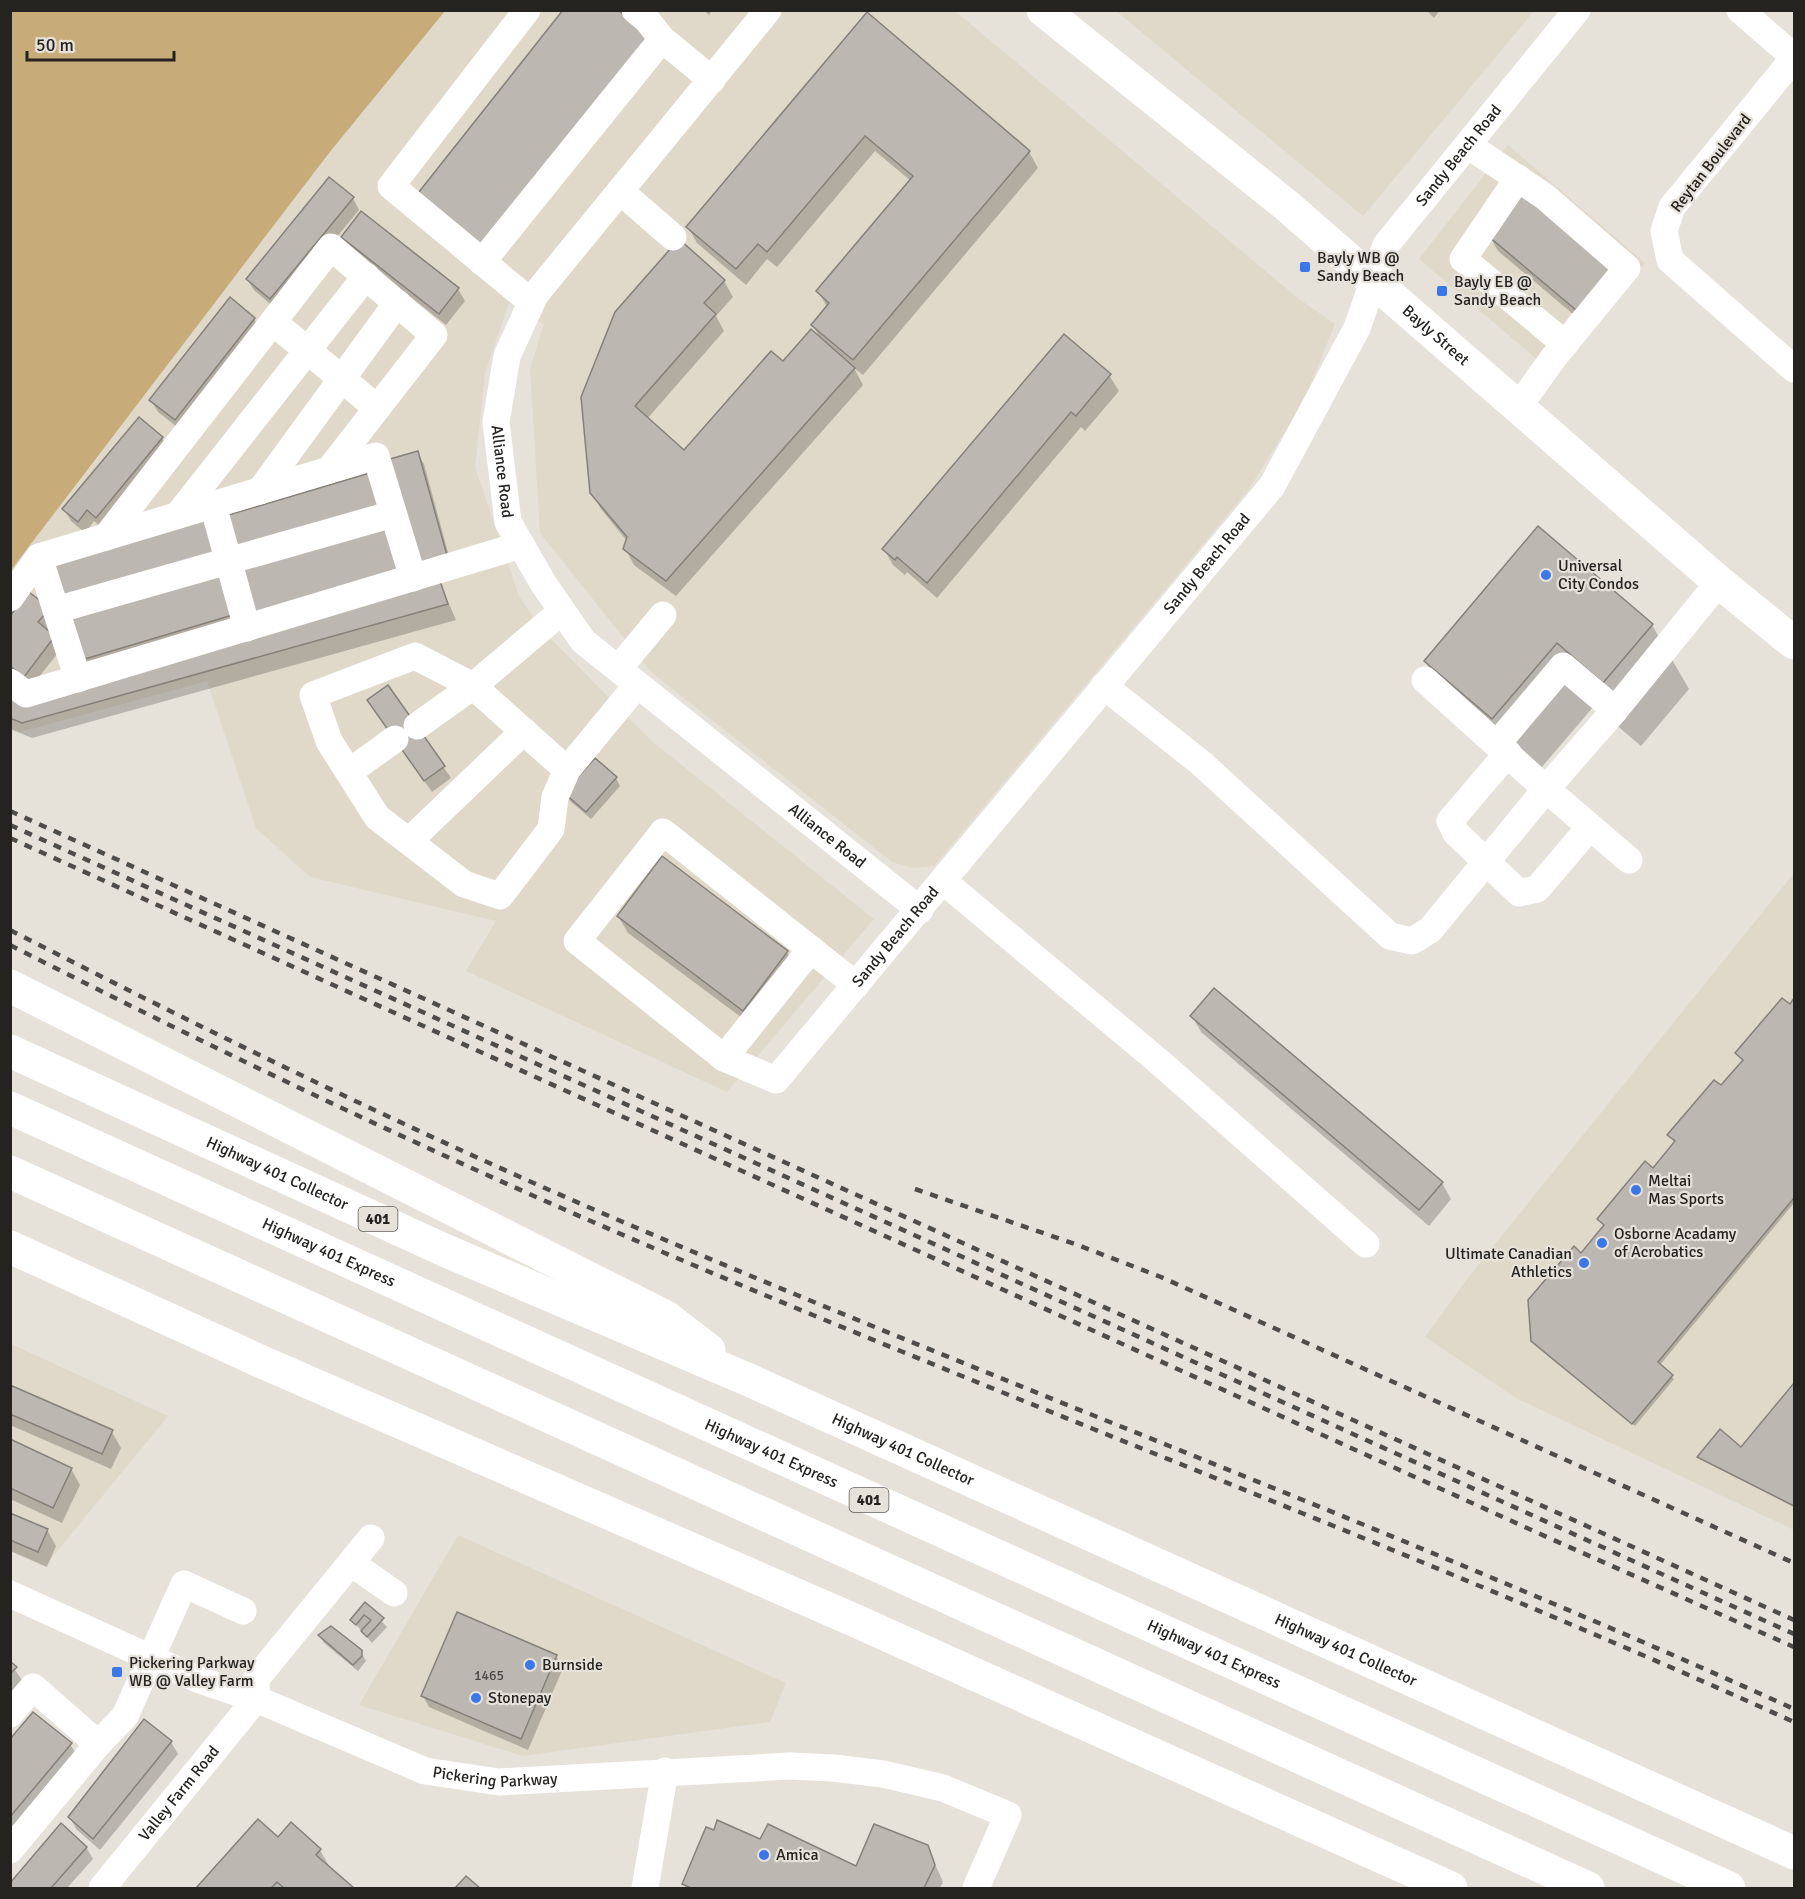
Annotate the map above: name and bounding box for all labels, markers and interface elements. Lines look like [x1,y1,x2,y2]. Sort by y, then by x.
scale bar [27,24,174,62]
text: 50 m [36,34,74,56]
street label: Sandy Beach Road [1412,101,1506,210]
street label: Reytan Boulevard [1666,110,1756,216]
place label: Bayly WB @ Sandy Beach [1317,248,1404,286]
marker: Bayly WB @ Sandy Beach [1298,260,1312,274]
place label: Bayly EB @ Sandy Beach [1454,272,1541,310]
marker: Bayly EB @ Sandy Beach [1435,284,1449,298]
street label: Bayly Street [1398,301,1474,370]
street label: Alliance Road [486,424,517,519]
street label: Sandy Beach Road [1159,509,1255,618]
place label: Universal City Condos [1558,556,1639,594]
marker: Universal City Condos [1539,568,1553,582]
street label: Alliance Road [784,799,870,873]
street label: Sandy Beach Road [848,882,943,991]
street label: Highway 401 Collector [203,1132,352,1215]
place label: Meltai Mas Sports [1648,1171,1724,1209]
marker: Meltai Mas Sports [1629,1183,1643,1197]
road number: 401 [358,1207,398,1231]
street label: Highway 401 Express [259,1214,399,1292]
place label: Osborne Acadamy of Acrobatics [1614,1224,1737,1262]
marker: Osborne Acadamy of Acrobatics [1595,1236,1609,1250]
place label: Ultimate Canadian Athletics [1445,1244,1572,1282]
marker: Ultimate Canadian Athletics [1577,1256,1591,1270]
street label: Highway 401 Collector [829,1409,977,1491]
street label: Highway 401 Express [701,1414,841,1492]
road number: 401 [850,1488,888,1512]
street label: Highway 401 Collector [1271,1609,1420,1691]
street label: Highway 401 Express [1144,1615,1284,1693]
place label: Pickering Parkway WB @ Valley Farm [129,1653,255,1691]
place label: Burnside [542,1655,603,1675]
marker: Burnside [523,1658,537,1672]
marker: Pickering Parkway WB @ Valley Farm [110,1665,124,1679]
house number: 1465 [474,1667,504,1684]
place label: Stonepay [488,1688,552,1708]
marker: Stonepay [469,1691,483,1705]
street label: Valley Farm Road [134,1742,224,1845]
street label: Pickering Parkway [431,1762,559,1792]
place label: Amica [776,1845,819,1865]
marker: Amica [757,1848,771,1862]

